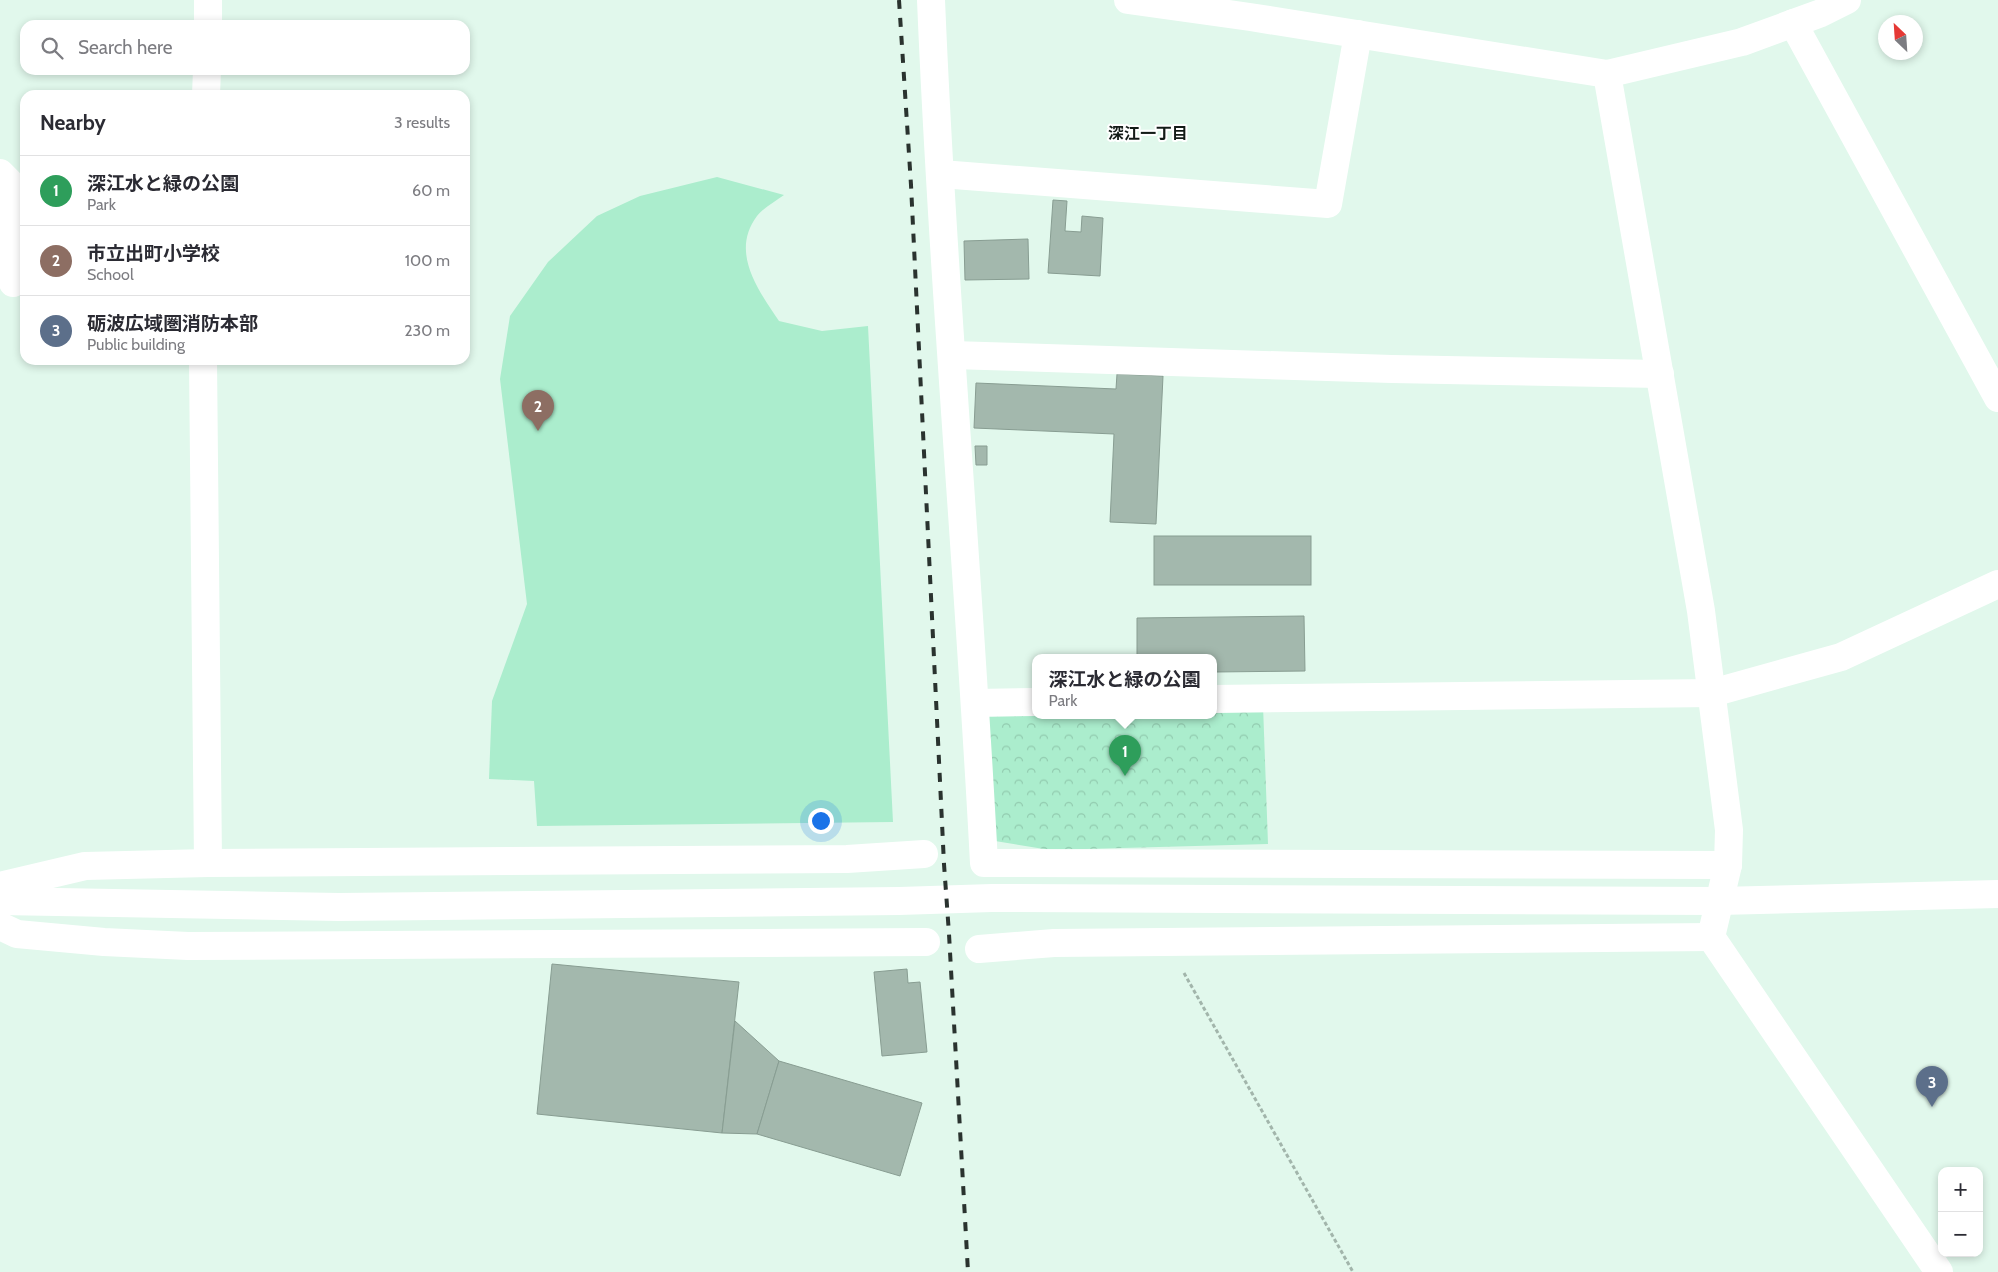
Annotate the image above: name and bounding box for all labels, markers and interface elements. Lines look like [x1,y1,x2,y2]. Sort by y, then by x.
north arrow [1878,15,1923,60]
search box [20,20,470,75]
icon: search [38,34,66,62]
text: Search here [78,36,172,59]
text: Nearby [40,110,106,135]
text: 3 results [394,113,450,132]
district label: 深江一丁目 [1108,124,1188,143]
text: 深江水と緑の公園 [87,172,239,195]
text: 1 [53,181,59,200]
text: 60 m [412,181,450,200]
text: Park [87,195,116,214]
text: 市立出町小学校 [87,242,220,265]
text: 2 [52,251,60,270]
text: 100 m [405,251,450,270]
text: School [87,265,134,284]
text: 砺波広域圏消防本部 [87,312,258,335]
text: 3 [52,321,60,340]
text: 230 m [404,321,450,340]
text: Public building [87,335,185,354]
pin: 2 [522,390,554,431]
popup [1032,654,1217,719]
text: 深江水と緑の公園 [1048,668,1201,691]
text: Park [1048,691,1077,710]
pin: 1 [1109,735,1141,776]
your location [808,808,834,834]
pin: 3 [1916,1066,1948,1107]
map controls [1938,1167,1983,1257]
button: + [1938,1167,1983,1212]
button: − [1938,1212,1983,1257]

